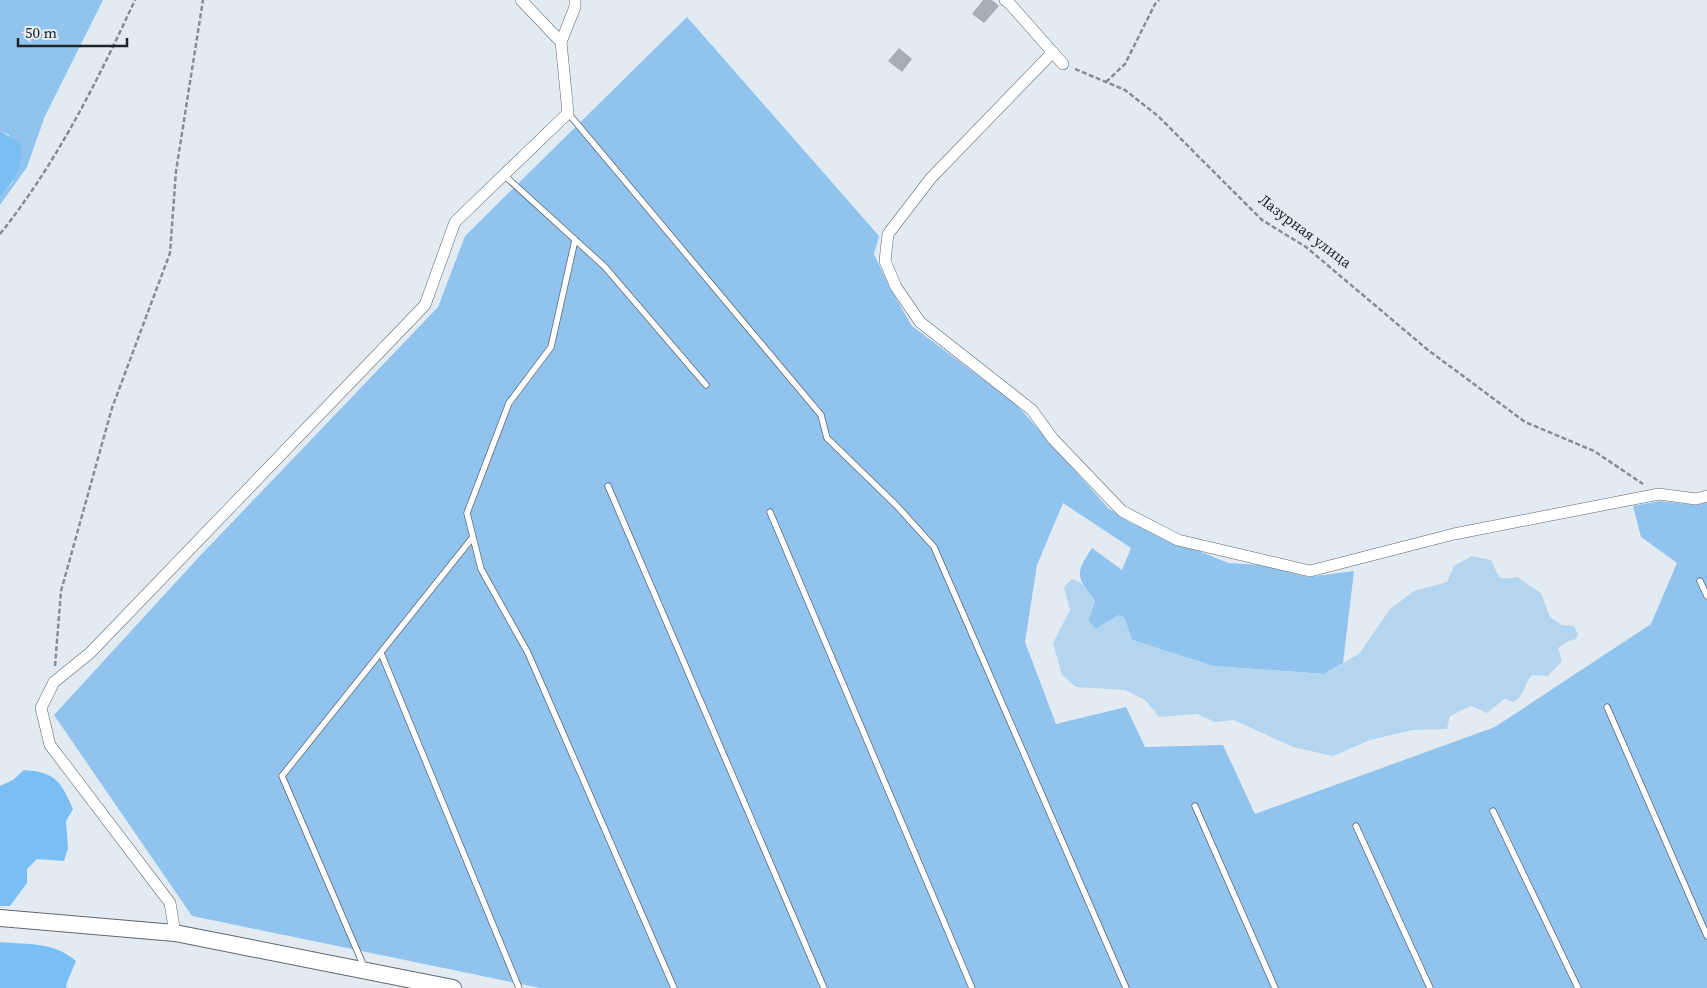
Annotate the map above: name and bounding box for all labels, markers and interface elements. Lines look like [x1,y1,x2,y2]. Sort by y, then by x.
scale bar [18,15,126,47]
text: 50 m [25,22,57,43]
street label: Лазурная улица [1254,189,1356,273]

